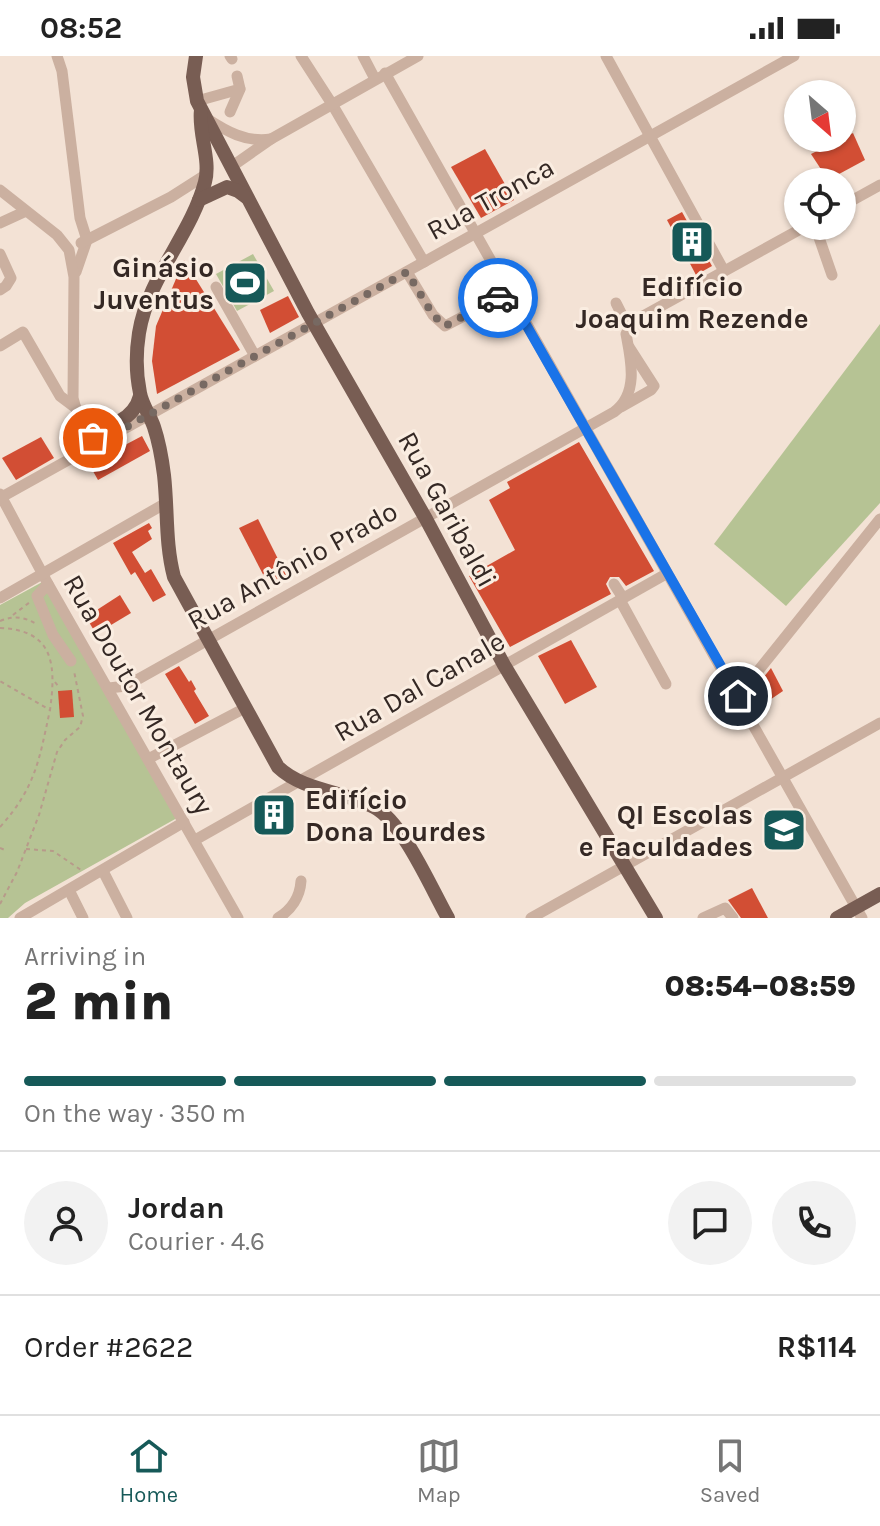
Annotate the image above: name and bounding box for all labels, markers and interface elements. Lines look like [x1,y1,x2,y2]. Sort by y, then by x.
text: 08:52 [40,10,122,46]
north arrow [784,80,856,152]
map controls [784,80,856,240]
street label: Rua Tronca [421,150,560,247]
button: locate [784,168,856,240]
building icon: Edifício Joaquim Rezende [668,218,716,266]
place label: Ginásio Juventus [94,251,214,316]
courier [458,258,538,338]
sports icon: Ginásio Juventus [221,259,269,307]
place label: Edifício Joaquim Rezende [575,270,809,335]
icon: car [476,276,520,320]
pin [59,404,127,472]
icon: bag [71,416,115,460]
street label: Rua Garibaldi [391,426,504,593]
street label: Rua Antônio Prado [181,494,403,637]
street label: Rua Doutor Montaury [56,568,221,820]
street label: Rua Dal Canale [328,624,510,749]
pin [704,662,772,730]
icon: home [716,674,760,718]
place label: Edifício Dona Lourdes [305,783,486,848]
building icon: Edifício Dona Lourdes [250,791,298,839]
place label: QI Escolas e Faculdades [579,798,753,863]
school or university icon: QI Escolas e Faculdades [760,806,808,854]
text: Arriving in [24,941,146,972]
text: 08:54–08:59 [664,968,856,1004]
text: 2 min [24,971,173,1032]
text: On the way · 350 m [24,1098,246,1129]
button: person [24,1181,108,1265]
button: chat [668,1181,752,1265]
button: phone [772,1181,856,1265]
text: Jordan [128,1190,225,1226]
text: Courier · 4.6 [128,1226,265,1257]
text: Order #2622 [24,1329,193,1365]
text: R$114 [777,1329,856,1365]
tab: Home [119,1434,178,1508]
tab: Map [417,1434,461,1508]
tab: Saved [700,1434,761,1508]

